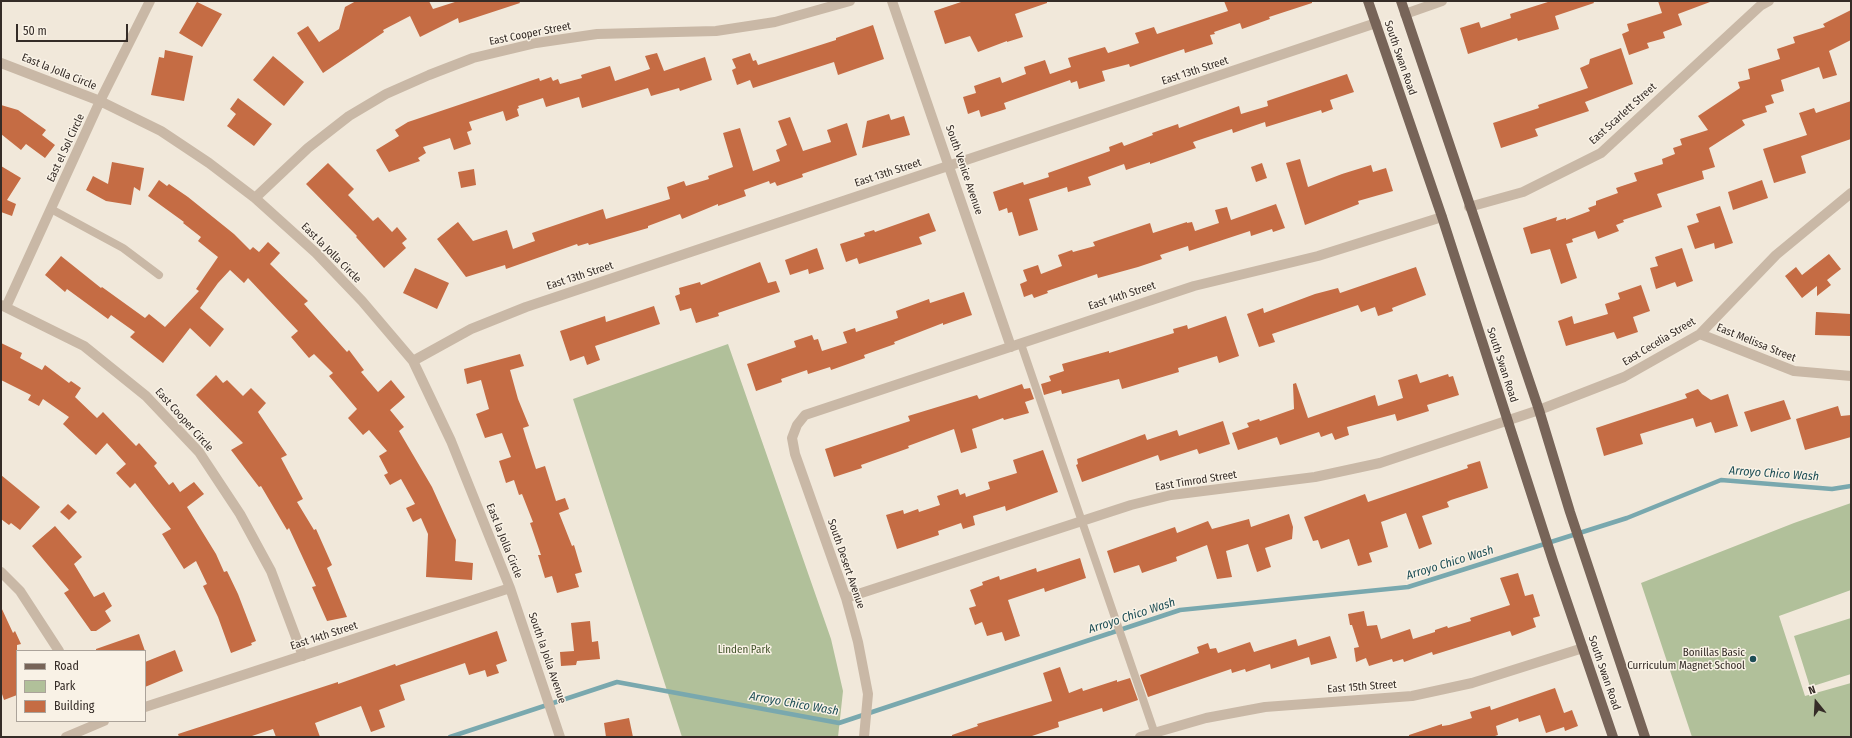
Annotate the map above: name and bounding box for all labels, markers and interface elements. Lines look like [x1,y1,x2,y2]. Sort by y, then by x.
scale bar [18,16,130,42]
street label: South Swan Road [1381,19,1419,97]
street label: East Cooper Street [488,20,572,48]
text: 50 m [23,24,47,38]
street label: East la Jolla Circle [20,51,98,93]
street label: East 13th Street [1160,54,1230,88]
street label: East Scarlett Street [1587,80,1659,148]
street label: East el Sol Circle [44,112,88,184]
street label: South Venice Avenue [942,123,986,217]
street label: East 13th Street [853,156,923,190]
street label: East la Jolla Circle [298,220,364,286]
street label: East 13th Street [545,259,615,293]
street label: East 14th Street [1087,279,1157,313]
street label: East Cecelia Street [1620,315,1698,369]
street label: East Melissa Street [1714,321,1798,365]
street label: South Swan Road [1484,326,1520,404]
street label: East Cooper Circle [152,386,216,454]
water label: Arroyo Chico Wash [1728,464,1820,484]
street label: East Timrod Street [1154,468,1238,494]
street label: East la Jolla Circle [483,502,525,580]
street label: South Desert Avenue [824,517,868,611]
water label: Arroyo Chico Wash [1405,543,1495,583]
water label: Arroyo Chico Wash [1087,595,1177,637]
street label: South la Jolla Avenue [525,611,569,705]
street label: East 14th Street [289,619,359,653]
street label: South Swan Road [1585,634,1623,712]
park label: Linden Park [718,643,770,657]
place label: Bonillas Basic Curriculum Magnet School [1627,646,1745,672]
legend [16,650,146,722]
marker: Bonillas Basic Curriculum Magnet School [1748,654,1758,664]
text: Road [54,659,79,673]
street label: East 15th Street [1327,678,1397,696]
text: Park [54,679,75,693]
north arrow [1796,682,1836,722]
text: N [1807,683,1817,697]
water label: Arroyo Chico Wash [748,689,840,719]
text: Building [54,699,94,713]

